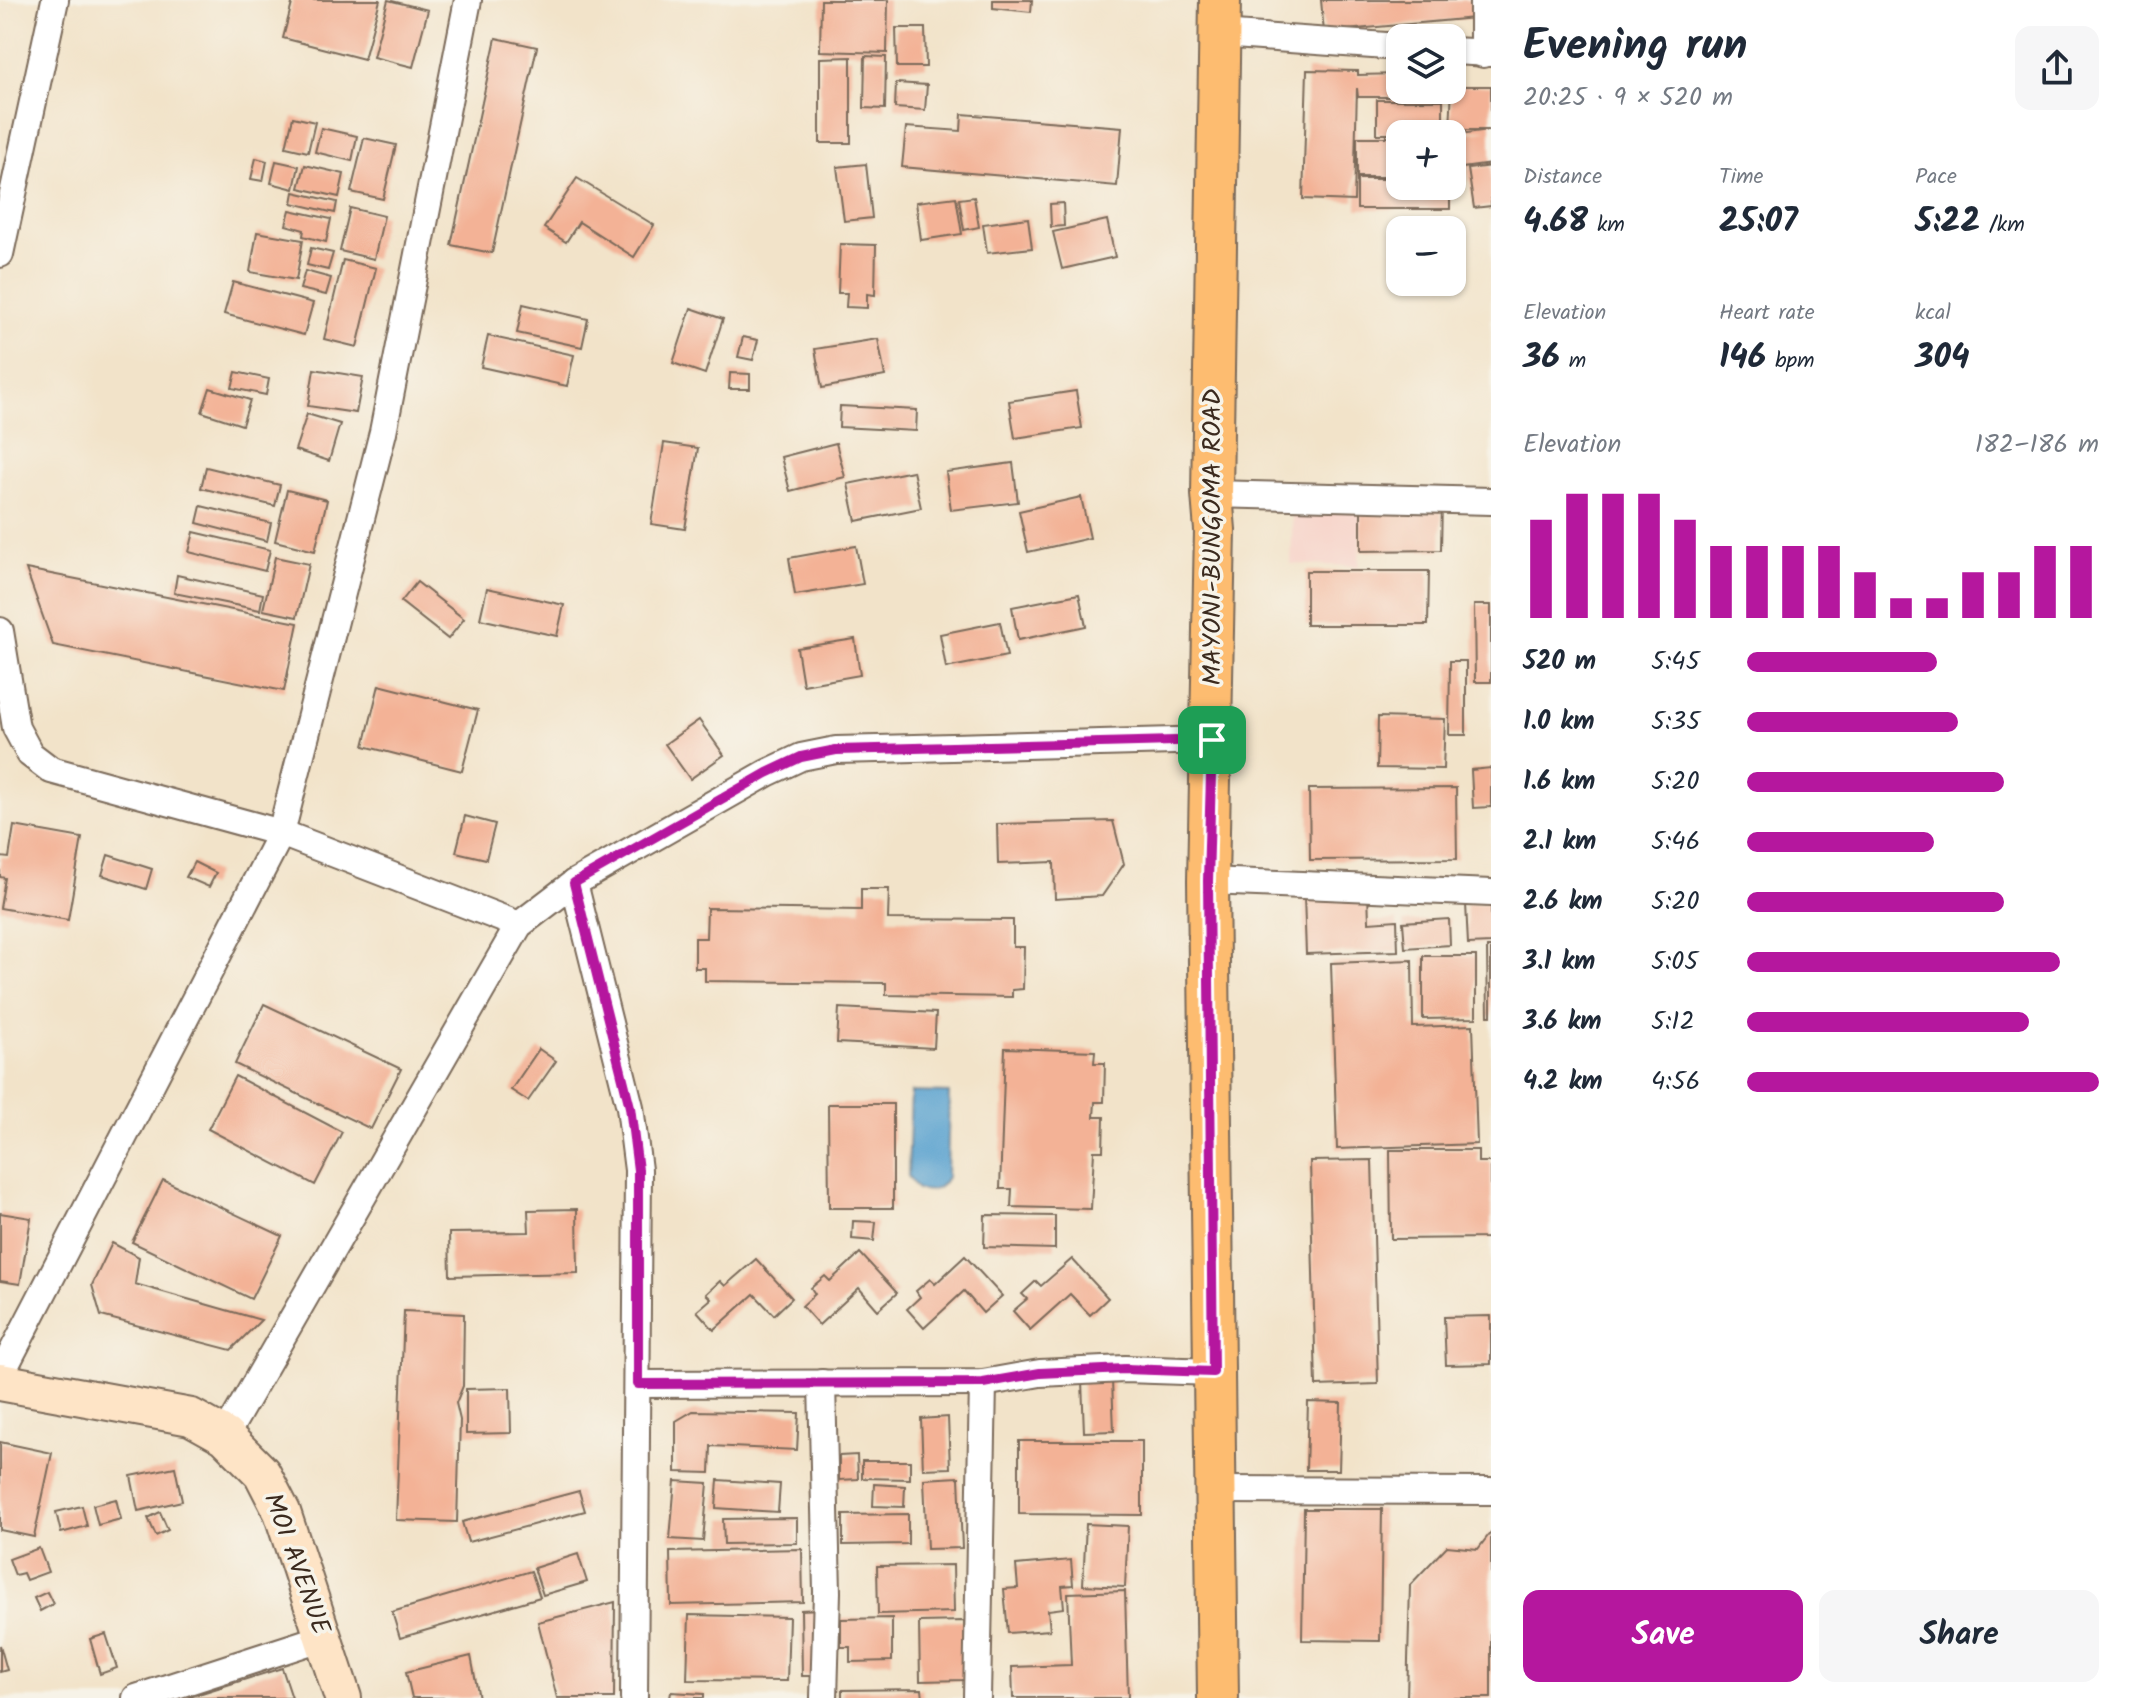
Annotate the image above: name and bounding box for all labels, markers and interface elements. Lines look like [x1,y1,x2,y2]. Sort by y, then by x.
text: Evening run [1523,12,1747,82]
map controls [1386,24,1466,296]
button: layers [1386,24,1466,104]
button: share [2015,26,2099,110]
text: 20:25 · 9 × 520 m [1523,77,1733,119]
button: + [1386,120,1466,200]
text: Distance [1523,160,1602,195]
text: Time [1719,160,1763,195]
text: Pace [1915,160,1957,195]
text: 4.68 [1523,195,1588,249]
text: 25:07 [1719,195,1798,249]
text: 5:22 [1915,195,1980,249]
text: km [1588,208,1625,243]
text: /km [1980,208,2025,243]
button: − [1386,216,1466,296]
text: Elevation [1523,296,1606,331]
text: Heart rate [1719,296,1815,331]
text: kcal [1915,296,1951,331]
text: 36 [1523,331,1560,385]
text: 146 [1719,331,1766,385]
text: 304 [1915,331,1970,385]
text: m [1560,344,1586,379]
text: bpm [1766,344,1815,379]
street label: MAYONI-BUNGOMA ROAD [1192,389,1234,685]
text: Elevation [1523,424,1621,466]
text: 182–186 m [1975,424,2099,466]
text: 520 m [1523,641,1596,683]
text: 5:45 [1651,641,1700,683]
text: 1.0 km [1523,701,1594,743]
text: 5:35 [1651,701,1700,743]
pin [1178,706,1246,774]
icon: arrive [1190,718,1234,762]
text: 1.6 km [1523,761,1595,803]
text: 5:20 [1651,761,1699,803]
text: 2.1 km [1523,821,1596,863]
text: 5:46 [1651,821,1700,863]
text: 2.6 km [1523,881,1603,923]
text: 5:20 [1651,881,1699,923]
text: 3.1 km [1523,941,1595,983]
text: 5:05 [1651,941,1698,983]
text: 3.6 km [1523,1001,1602,1043]
text: 5:12 [1651,1001,1695,1043]
text: 4.2 km [1523,1061,1603,1103]
text: 4:56 [1651,1061,1700,1103]
street label: MOI AVENUE [251,1487,341,1642]
button: Save [1523,1590,1803,1682]
button: Share [1819,1590,2099,1682]

